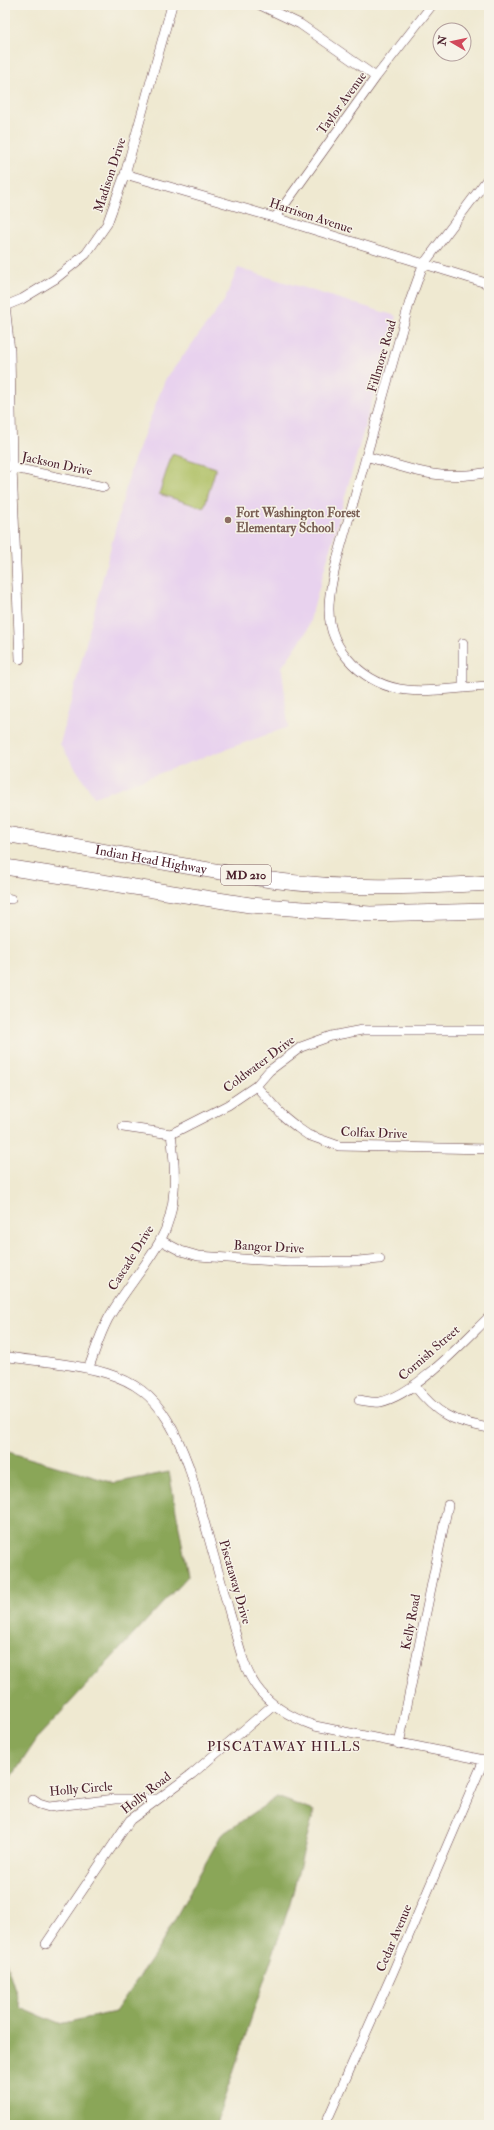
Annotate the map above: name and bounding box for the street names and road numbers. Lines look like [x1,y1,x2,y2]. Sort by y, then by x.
street label: Taylor Avenue [314,68,371,138]
street label: Madison Drive [90,135,130,214]
street label: Harrison Avenue [267,195,355,237]
street label: Fillmore Road [364,317,400,394]
street label: Jackson Drive [19,449,94,479]
street label: Indian Head Highway [94,842,208,879]
road number: MD 210 [221,865,271,885]
street label: Coldwater Drive [220,1032,298,1096]
street label: Colfax Drive [340,1124,408,1142]
street label: Cascade Drive [105,1222,158,1294]
street label: Bangor Drive [233,1237,305,1257]
street label: Cornish Street [395,1322,463,1384]
street label: Piscataway Drive [214,1538,255,1627]
street label: Kelly Road [398,1592,425,1651]
street label: Holly Road [118,1768,175,1818]
street label: Holly Circle [49,1778,114,1801]
street label: Cedar Avenue [373,1901,416,1974]

